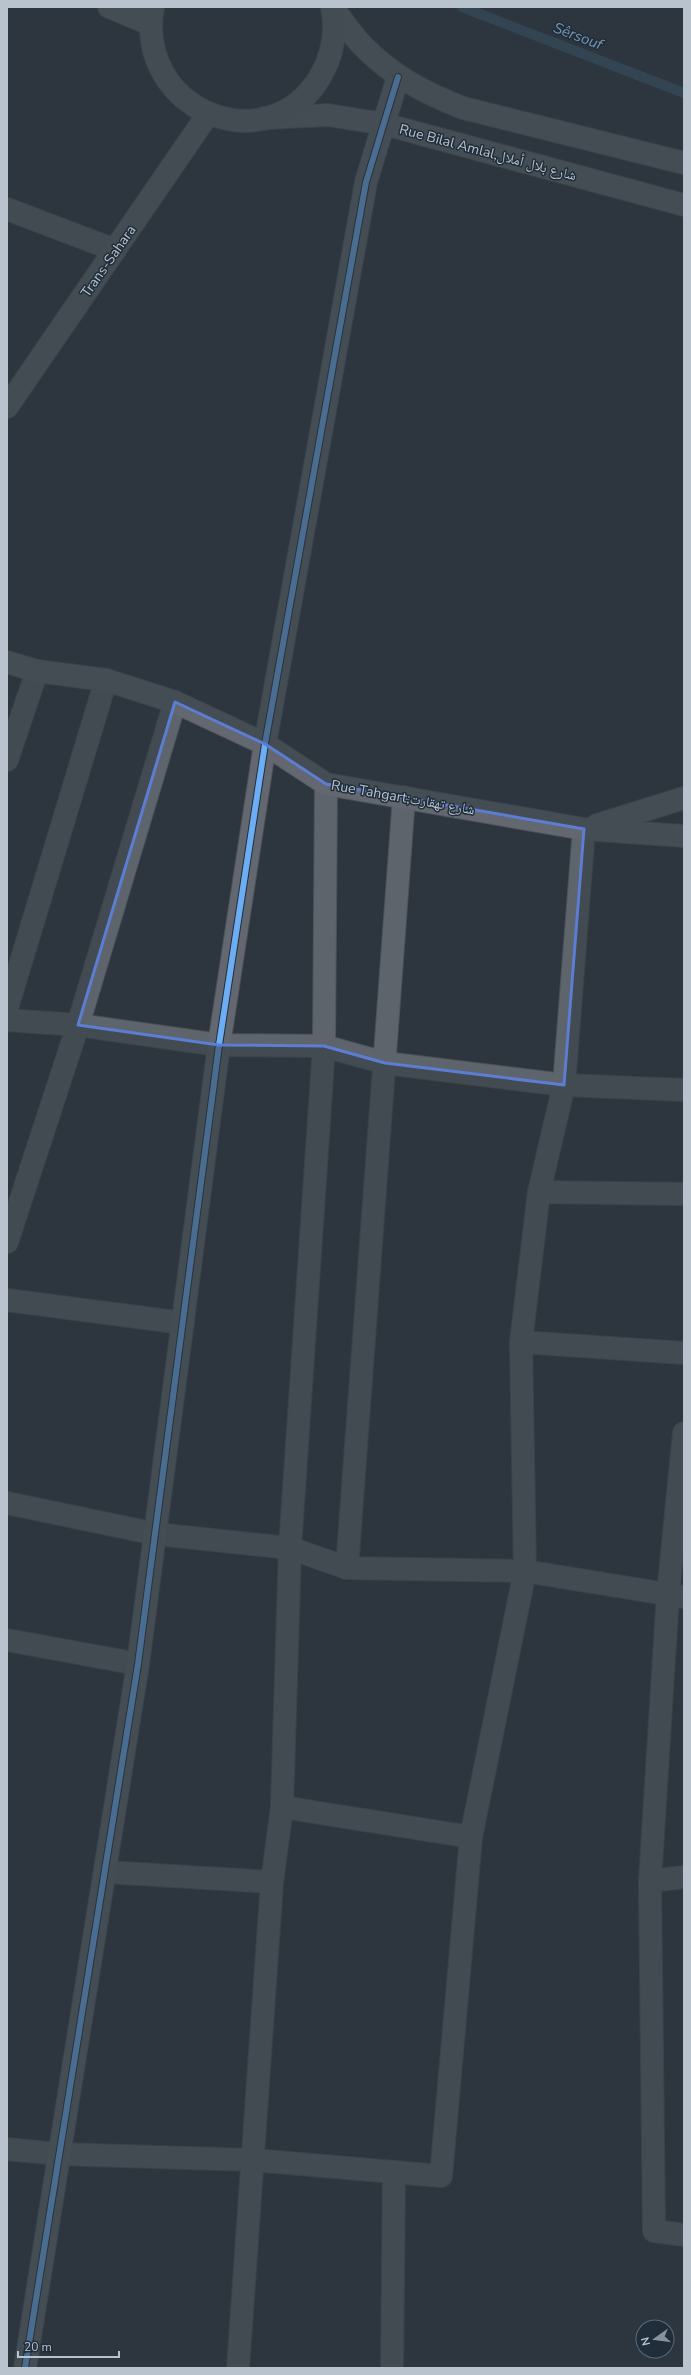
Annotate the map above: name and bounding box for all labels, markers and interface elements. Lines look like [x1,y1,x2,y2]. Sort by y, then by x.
water label: Sêrsouf [550,17,607,55]
street label: Rue Bilal Amlal,شارع بلال أملال [397,120,579,185]
street label: Trans-Sahara [77,222,140,301]
street label: Rue Tahgart;شارع تهقارت [330,775,476,819]
north arrow [635,2319,675,2359]
scale bar [18,2333,119,2359]
text: N [638,2335,654,2347]
text: 20 m [24,2339,52,2355]

